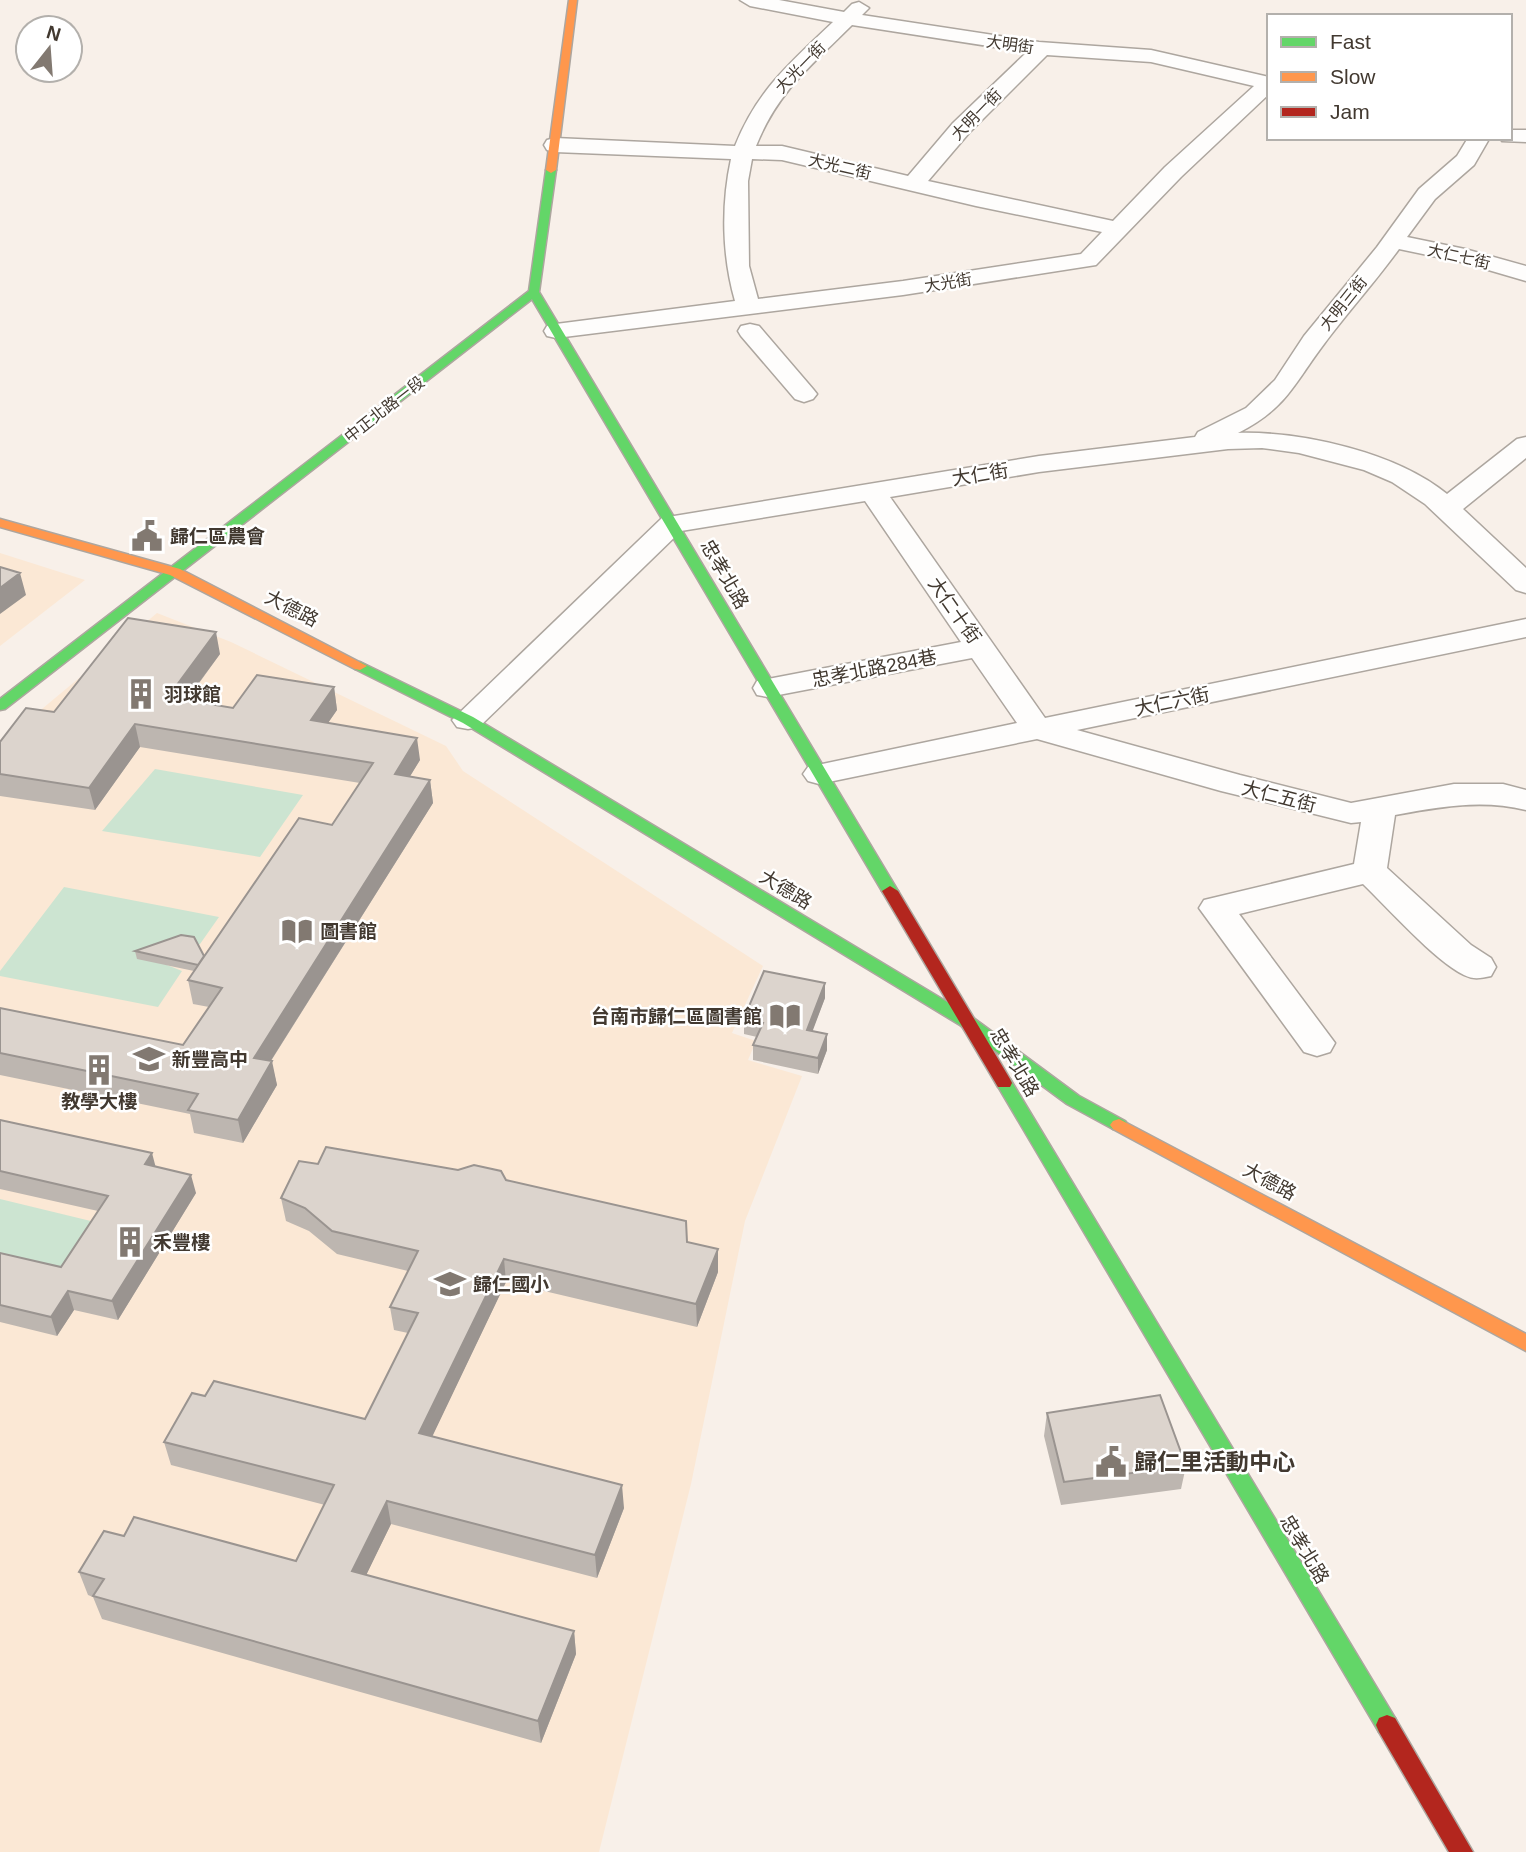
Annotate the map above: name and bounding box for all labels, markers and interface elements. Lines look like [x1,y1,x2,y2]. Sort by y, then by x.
north arrow [14,14,84,84]
legend [1267,14,1512,140]
text: N [44,21,63,45]
text: Fast [1330,30,1371,53]
street label: 大明街 [985,33,1035,56]
street label: 大光一街 [772,38,829,96]
text: Slow [1330,65,1376,88]
street label: 大明一街 [948,85,1005,143]
text: Jam [1330,100,1370,123]
street label: 大光二街 [807,151,873,182]
street label: 大仁七街 [1426,241,1492,272]
street label: 大光街 [923,270,973,295]
street label: 大明三街 [1317,273,1370,334]
street label: 中正北路一段 [341,373,427,446]
street label: 大仁街 [950,460,1010,489]
public building icon: 歸仁區農會 [130,519,164,553]
place label: 歸仁區農會 [170,526,265,547]
street label: 忠孝北路 [696,536,753,612]
street label: 大仁十街 [924,573,985,647]
street label: 大德路 [262,586,322,631]
street label: 忠孝北路284巷 [810,646,938,691]
building icon: 羽球館 [124,677,158,711]
street label: 大仁六街 [1133,683,1211,720]
place label: 羽球館 [164,684,221,705]
street label: 大仁五街 [1239,777,1318,816]
street label: 大德路 [756,866,816,913]
library icon: 圖書館 [280,914,314,948]
place label: 圖書館 [320,921,377,942]
library icon: 台南市歸仁區圖書館 [768,999,802,1033]
place label: 台南市歸仁區圖書館 [591,1006,762,1027]
street label: 忠孝北路 [986,1024,1043,1100]
school or university icon: 新豐高中 [132,1042,166,1076]
place label: 新豐高中 [172,1049,248,1070]
building icon: 教學大樓 [82,1053,116,1087]
place label: 教學大樓 [61,1091,137,1112]
street label: 大德路 [1240,1159,1300,1204]
building icon: 禾豐樓 [113,1225,147,1259]
place label: 禾豐樓 [153,1232,210,1253]
school or university icon: 歸仁國小 [433,1267,467,1301]
place label: 歸仁國小 [473,1274,549,1295]
public building icon: 歸仁里活動中心 [1094,1445,1128,1479]
place label: 歸仁里活動中心 [1134,1449,1295,1475]
street label: 忠孝北路 [1276,1511,1333,1587]

